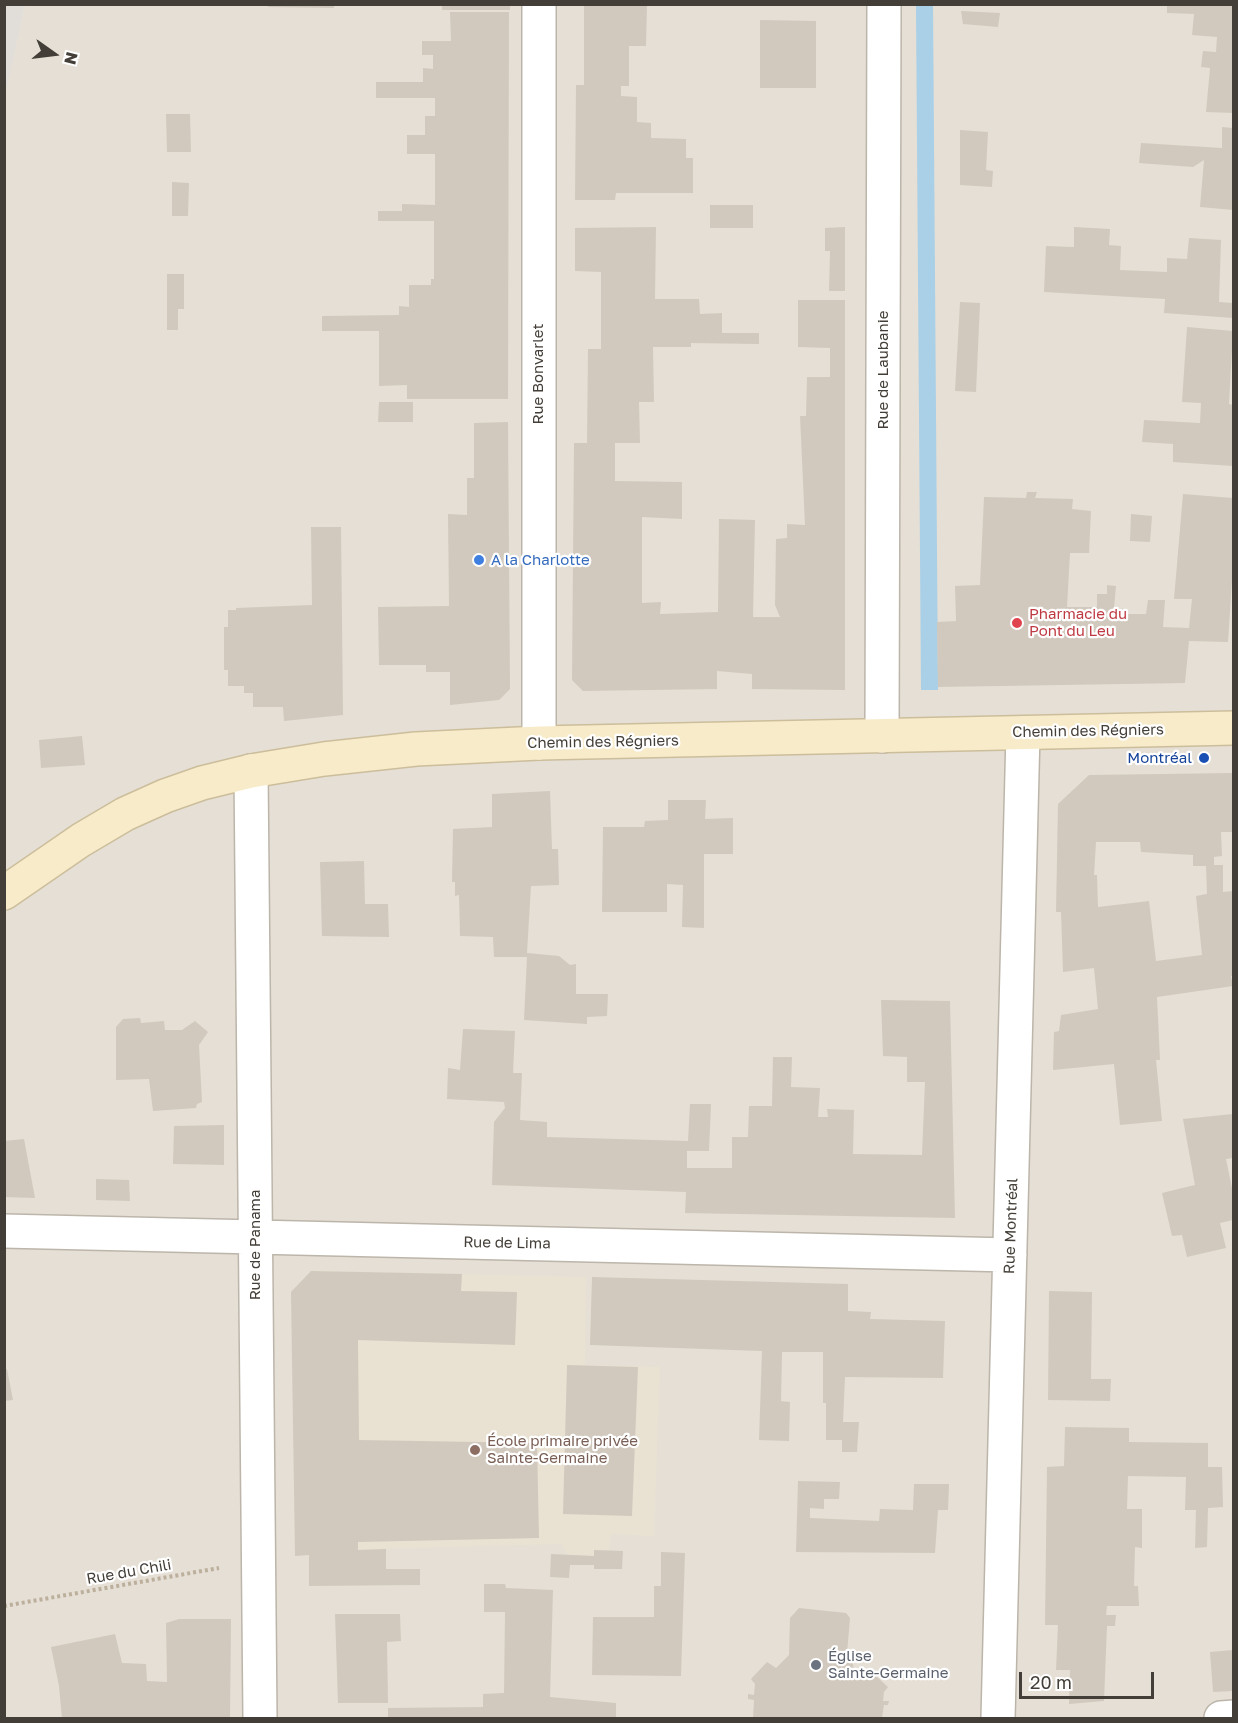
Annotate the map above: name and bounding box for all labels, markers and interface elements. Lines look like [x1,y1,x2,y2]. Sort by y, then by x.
north arrow [24,24,84,84]
text: N [60,50,83,67]
street label: Rue de Laubanie [874,311,892,429]
street label: Rue Bonvarlet [529,323,547,425]
place label: A la Charlotte [491,551,590,569]
marker: A la Charlotte [472,553,486,567]
place label: Pharmacie du Pont du Leu [1029,605,1127,640]
marker: Pharmacie du Pont du Leu [1010,616,1024,630]
street label: Chemin des Régniers [1012,721,1164,741]
street label: Chemin des Régniers [527,732,679,752]
place label: Montréal [1127,749,1192,767]
marker: Montréal [1197,751,1211,765]
street label: Rue Montréal [1000,1178,1022,1274]
street label: Rue de Panama [246,1190,264,1300]
street label: Rue de Lima [463,1233,551,1253]
place label: École primaire privée Sainte-Germaine [487,1432,638,1467]
marker: École primaire privée Sainte-Germaine [468,1443,482,1457]
street label: Rue du Chili [85,1556,173,1588]
place label: Église Sainte-Germaine [828,1647,948,1682]
marker: Église Sainte-Germaine [809,1658,823,1672]
scale bar [1022,1660,1157,1698]
text: 20 m [1030,1671,1072,1693]

